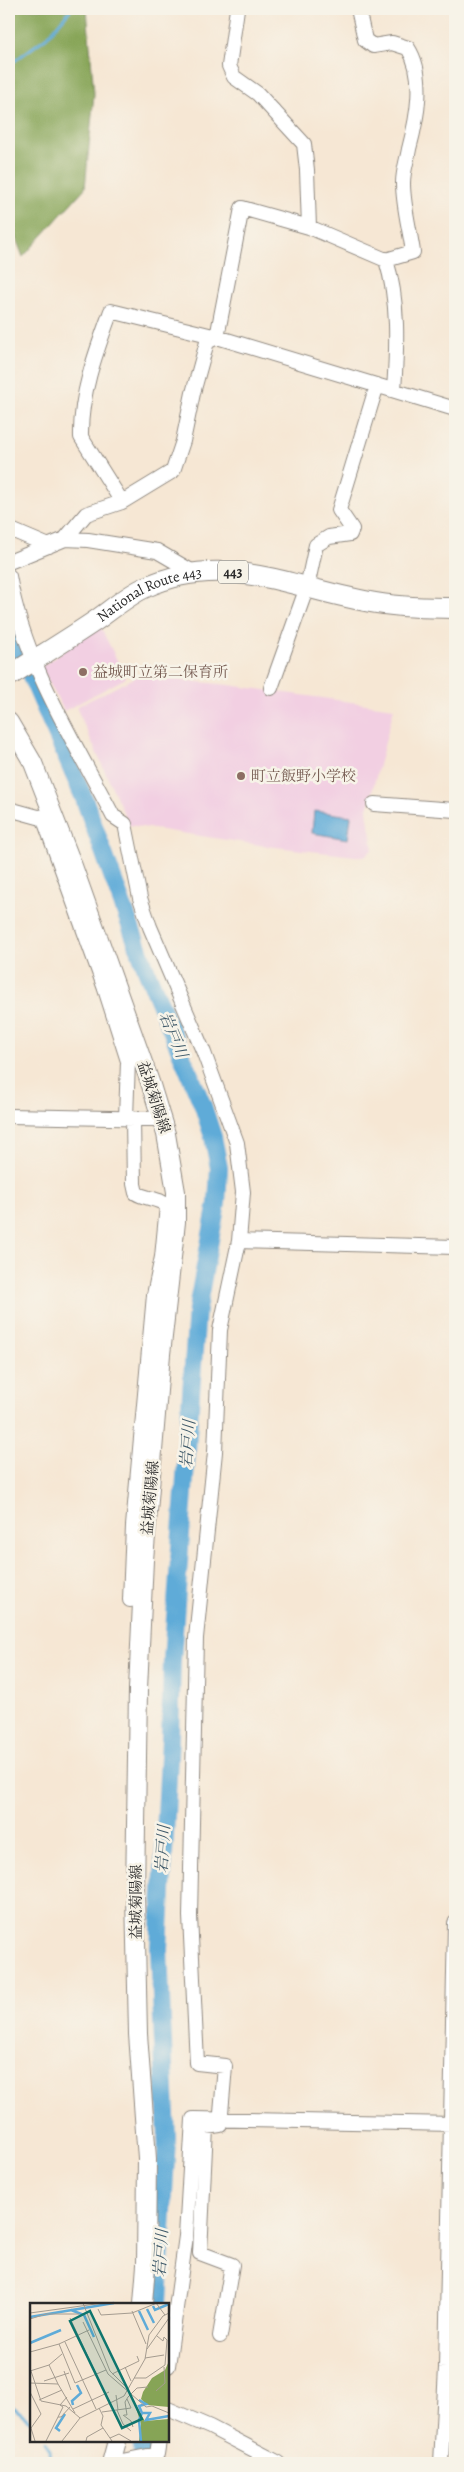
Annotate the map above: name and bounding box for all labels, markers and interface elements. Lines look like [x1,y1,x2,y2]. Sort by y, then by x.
road number: 443 [218,560,248,584]
street label: National Route 443 [93,562,203,627]
place label: 益城町立第二保育所 [93,662,228,682]
marker: 益城町立第二保育所 [77,666,89,678]
place label: 町立飯野小学校 [251,766,356,786]
marker: 町立飯野小学校 [235,770,247,782]
water label: 岩戸川 [153,1009,193,1063]
street label: 益城菊陽線 [133,1058,175,1136]
water label: 岩戸川 [175,1417,201,1469]
street label: 益城菊陽線 [137,1460,163,1536]
water label: 岩戸川 [151,1822,175,1874]
street label: 益城菊陽線 [126,1864,146,1940]
water label: 岩戸川 [149,2226,173,2278]
inset map [30,2303,169,2442]

